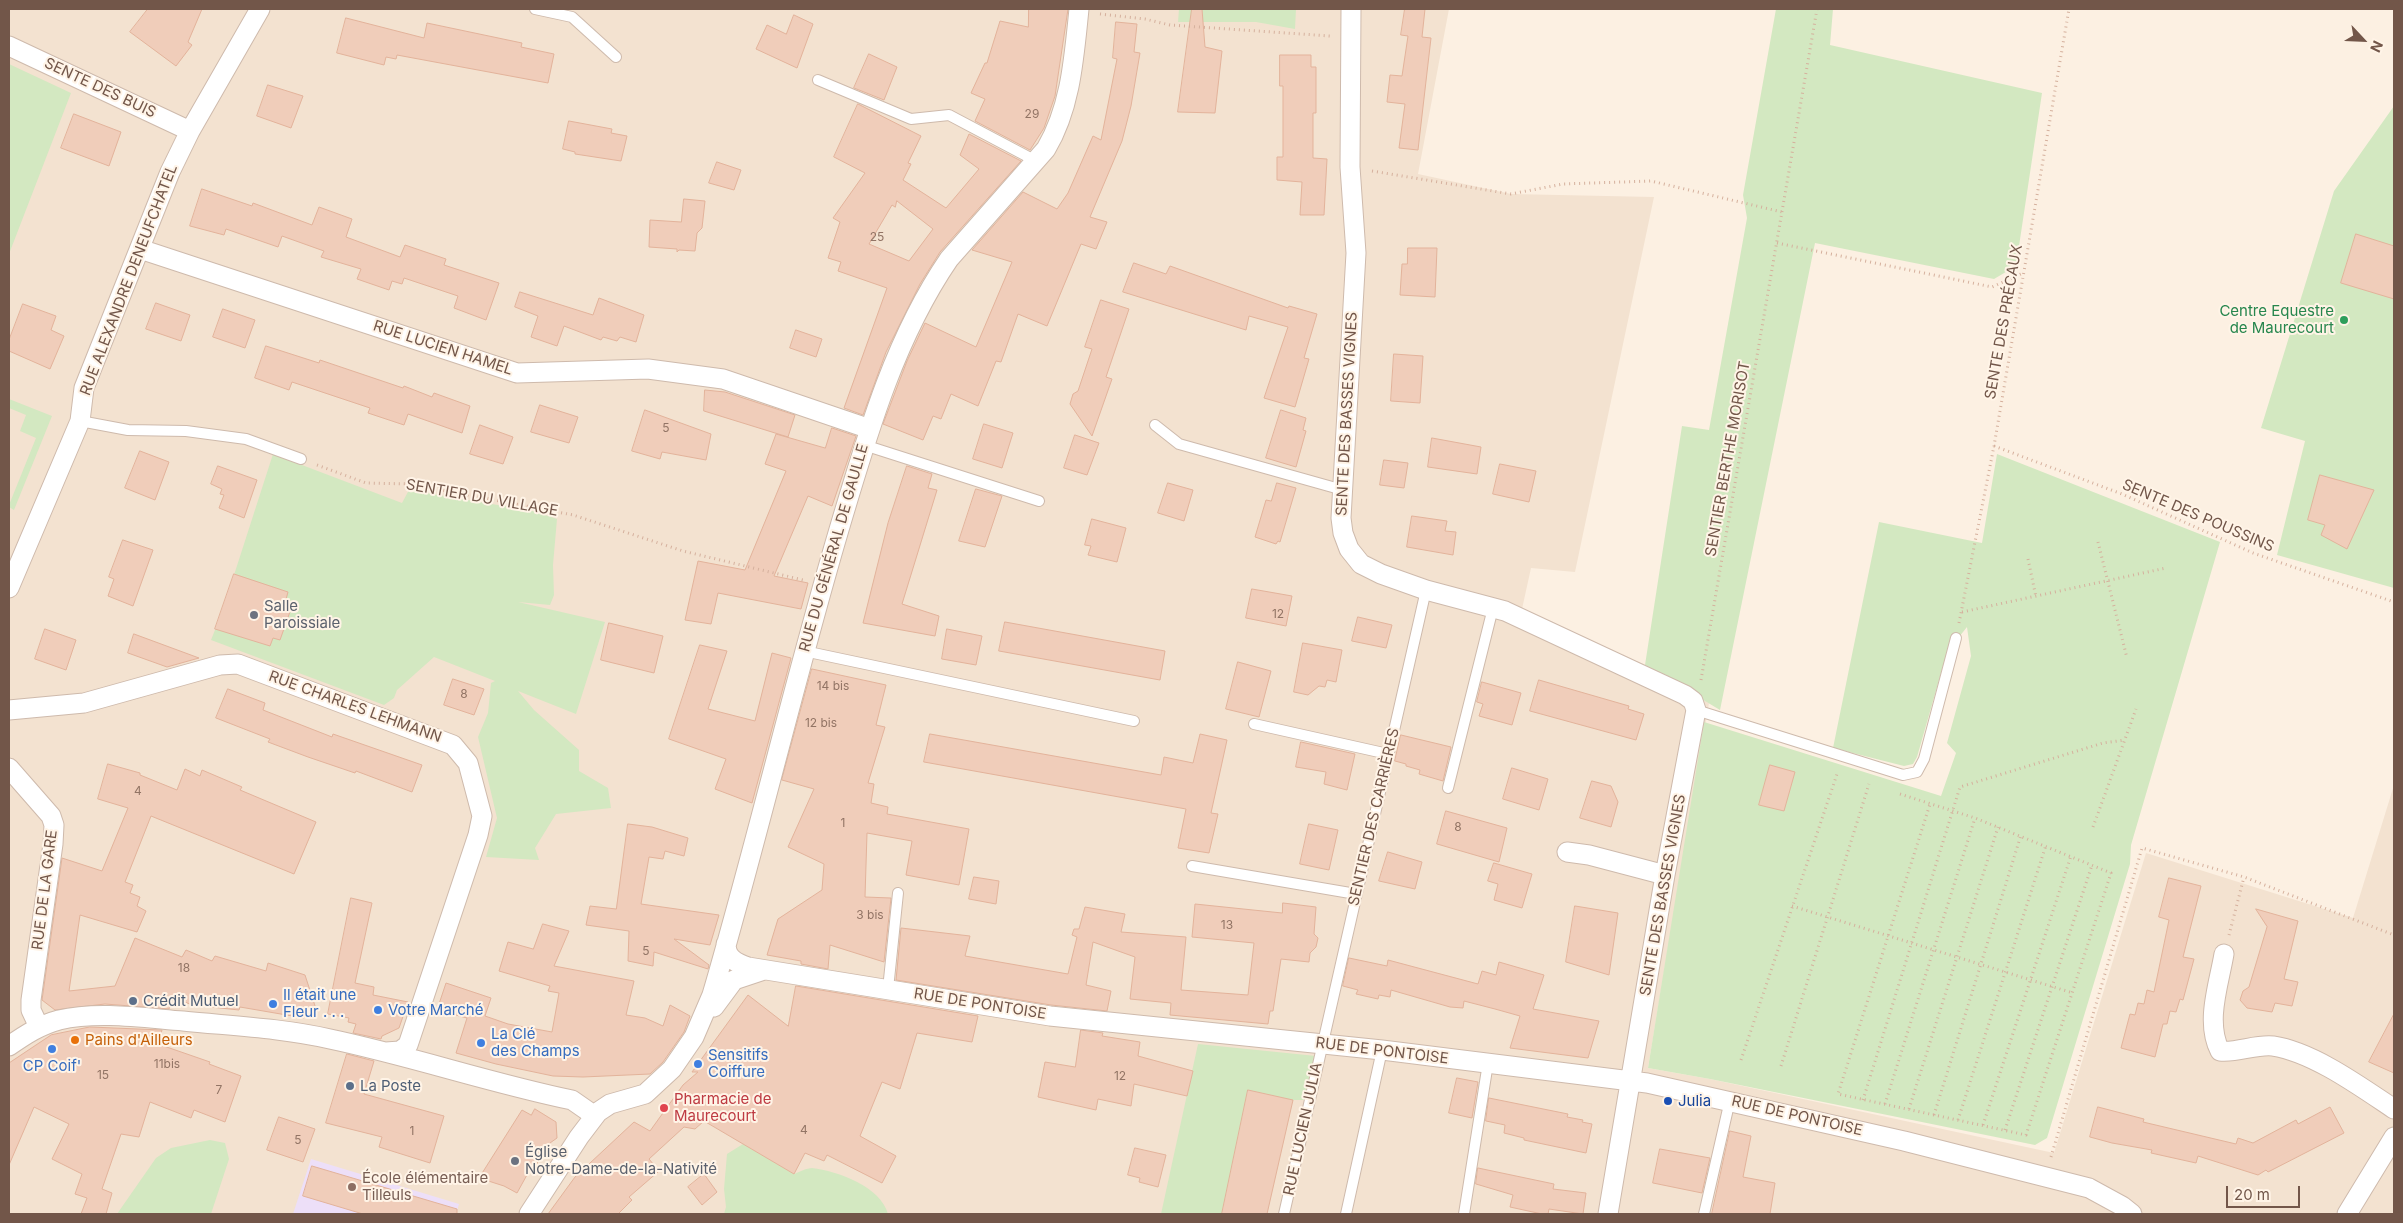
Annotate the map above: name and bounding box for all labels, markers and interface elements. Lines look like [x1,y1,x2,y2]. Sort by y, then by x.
north arrow [2338,15,2388,65]
text: N [2367,38,2387,55]
street label: SENTE DES BUIS [41,54,159,122]
house number: 29 [1025,107,1039,121]
street label: RUE ALEXANDRE DENEUFCHATEL [77,162,181,398]
house number: 25 [870,230,884,244]
street label: SENTE DES PRÉCAUX [1982,243,2026,401]
place label: Centre Equestre de Maurecourt [2219,302,2334,337]
street label: SENTE DES BASSES VIGNES [1333,312,1361,516]
marker: Centre Equestre de Maurecourt [2338,314,2350,326]
street label: RUE LUCIEN HAMEL [371,317,515,379]
street label: SENTIER BERTHE MORISOT [1702,360,1754,558]
house number: 5 [662,421,670,435]
street label: RUE DU GÉNÉRAL DE GAULLE [796,442,872,654]
street label: SENTIER DU VILLAGE [405,476,559,520]
street label: SENTE DES POUSSINS [2119,476,2277,556]
place label: Salle Paroissiale [264,597,340,632]
house number: 12 [1272,607,1284,621]
marker: Salle Paroissiale [248,609,260,621]
street label: RUE CHARLES LEHMANN [266,667,444,747]
house number: 14 bis [817,679,849,693]
house number: 8 [460,687,468,701]
house number: 12 bis [805,716,837,730]
street label: SENTIER DES CARRIÈRES [1345,726,1403,908]
house number: 4 [134,784,142,798]
street label: SENTE DES BASSES VIGNES [1636,793,1690,997]
house number: 1 [841,816,845,830]
house number: 8 [1454,820,1462,834]
street label: RUE DE LA GARE [29,829,61,951]
house number: 3 bis [856,908,884,922]
house number: 13 [1221,918,1233,932]
house number: 5 [642,944,650,958]
house number: 18 [178,961,190,975]
street label: RUE DE PONTOISE [912,985,1048,1023]
place label: Il était une Fleur . . . [283,986,356,1021]
place label: Crédit Mutuel [143,992,239,1010]
marker: Crédit Mutuel [127,995,139,1007]
marker: Il était une Fleur . . . [267,998,279,1010]
place label: Votre Marché [388,1001,483,1019]
marker: Votre Marché [372,1004,384,1016]
place label: La Clé des Champs [491,1025,580,1060]
place label: Pains d'Ailleurs [85,1031,193,1049]
marker: Pains d'Ailleurs [69,1034,81,1046]
street label: RUE DE PONTOISE [1314,1034,1450,1068]
marker: La Clé des Champs [475,1037,487,1049]
marker: CP Coif' [46,1043,58,1055]
place label: Sensitifs Coiffure [708,1046,768,1081]
place label: CP Coif' [23,1057,81,1075]
house number: 11bis [154,1057,180,1071]
marker: Sensitifs Coiffure [692,1058,704,1070]
street label: RUE LUCIEN JULIA [1280,1061,1326,1197]
house number: 15 [97,1068,109,1082]
house number: 12 [1114,1069,1126,1083]
place label: La Poste [360,1077,421,1095]
marker: La Poste [344,1080,356,1092]
house number: 7 [216,1083,222,1097]
place label: Pharmacie de Maurecourt [674,1090,771,1125]
place label: Julia [1678,1092,1711,1110]
street label: RUE DE PONTOISE [1730,1092,1864,1140]
marker: Julia [1662,1095,1674,1107]
marker: Pharmacie de Maurecourt [658,1102,670,1114]
house number: 4 [800,1123,808,1137]
house number: 1 [410,1124,414,1138]
house number: 5 [294,1133,302,1147]
place label: Église Notre-Dame-de-la-Nativité [525,1143,717,1178]
marker: Église Notre-Dame-de-la-Nativité [509,1155,521,1167]
place label: École élémentaire Tilleuls [362,1169,488,1204]
scale bar [2228,1176,2302,1208]
marker: École élémentaire Tilleuls [346,1181,358,1193]
text: 20 m [2234,1185,2270,1204]

